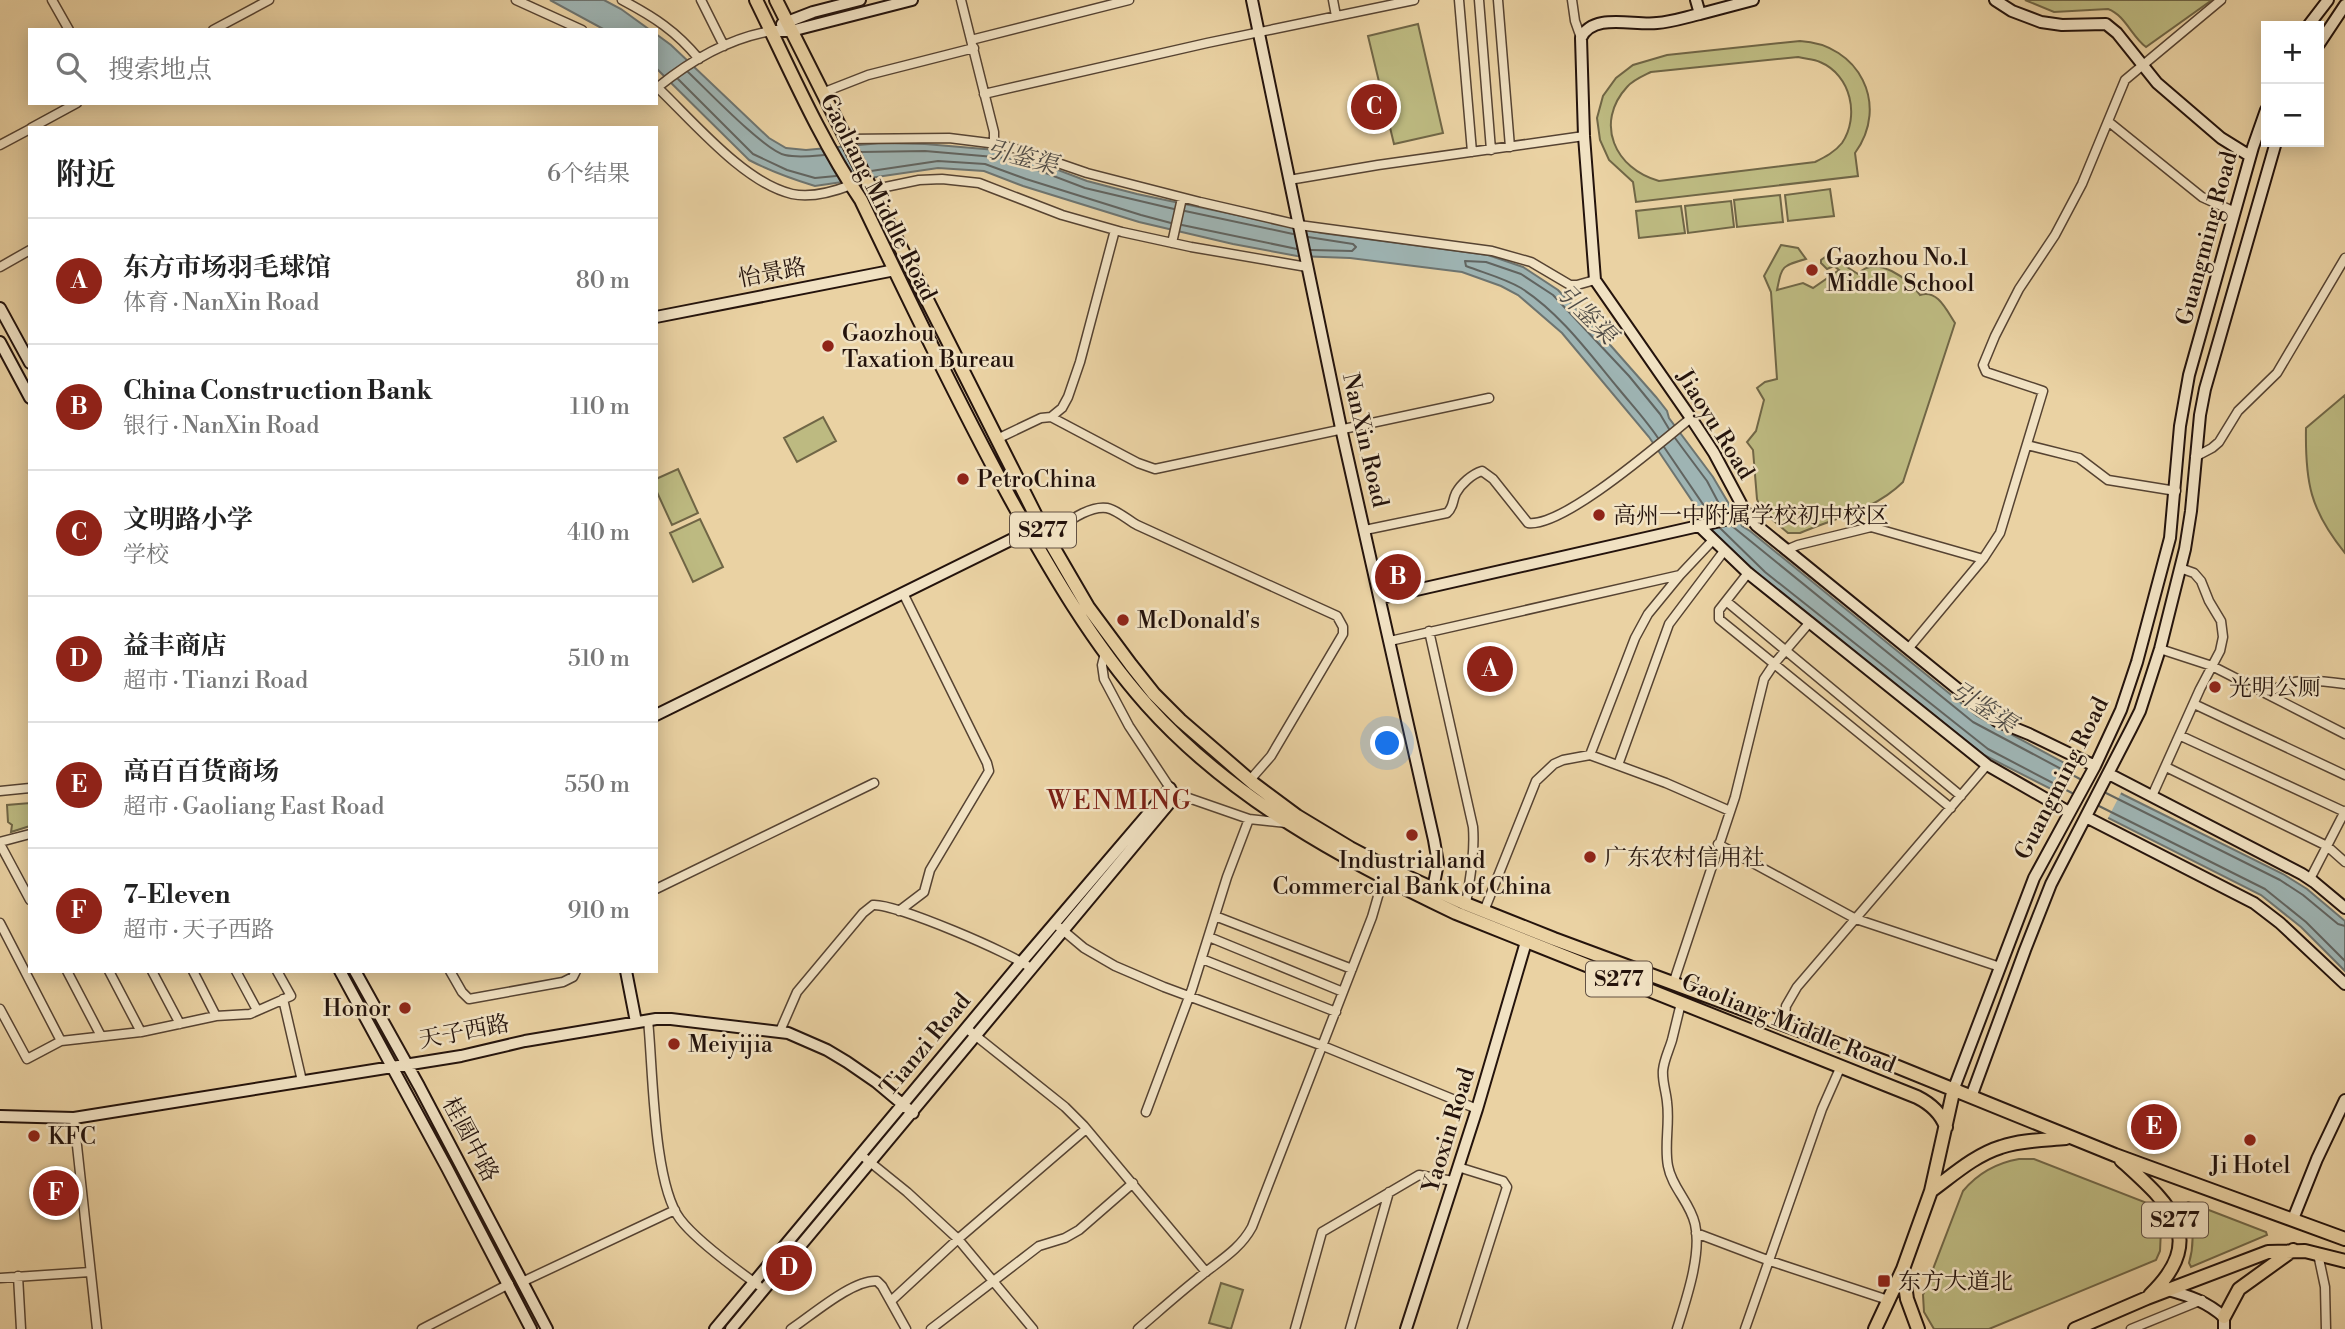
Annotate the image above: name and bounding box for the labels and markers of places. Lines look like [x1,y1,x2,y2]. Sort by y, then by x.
pin: C [1351,81,1397,133]
place label: Gaozhou No.1 Middle School [1826,244,1974,298]
marker: Gaozhou No.1 Middle School [1804,262,1820,278]
place label: Gaozhou Taxation Bureau [842,320,1015,374]
marker: Gaozhou Taxation Bureau [820,338,836,354]
place label: PetroChina [977,466,1096,494]
marker: PetroChina [955,471,971,487]
place label: 高州一中附属学校初中校区 [1613,502,1889,530]
marker: 高州一中附属学校初中校区 [1591,507,1607,523]
pin: B [1375,551,1421,603]
place label: McDonald's [1137,607,1260,635]
marker: McDonald's [1115,612,1131,628]
pin: A [1467,643,1513,695]
place label: 光明公厕 [2229,674,2321,702]
marker: 光明公厕 [2207,679,2223,695]
marker: Industrial and Commercial Bank of China [1404,827,1420,843]
place label: 广东农村信用社 [1604,844,1765,872]
place label: Industrial and Commercial Bank of China [1272,847,1552,901]
marker: 广东农村信用社 [1582,849,1598,865]
place label: Honor [323,995,391,1023]
marker: Honor [397,1000,413,1016]
place label: Meiyijia [688,1031,773,1059]
marker: Meiyijia [666,1036,682,1052]
pin: E [2131,1101,2177,1153]
place label: KFC [48,1123,96,1151]
marker: KFC [26,1128,42,1144]
marker: Ji Hotel [2242,1132,2258,1148]
place label: Ji Hotel [2209,1152,2290,1180]
pin: F [33,1167,79,1219]
pin: D [766,1242,812,1294]
place label: 东方大道北 [1898,1268,2013,1296]
marker: 东方大道北 [1876,1273,1892,1289]

